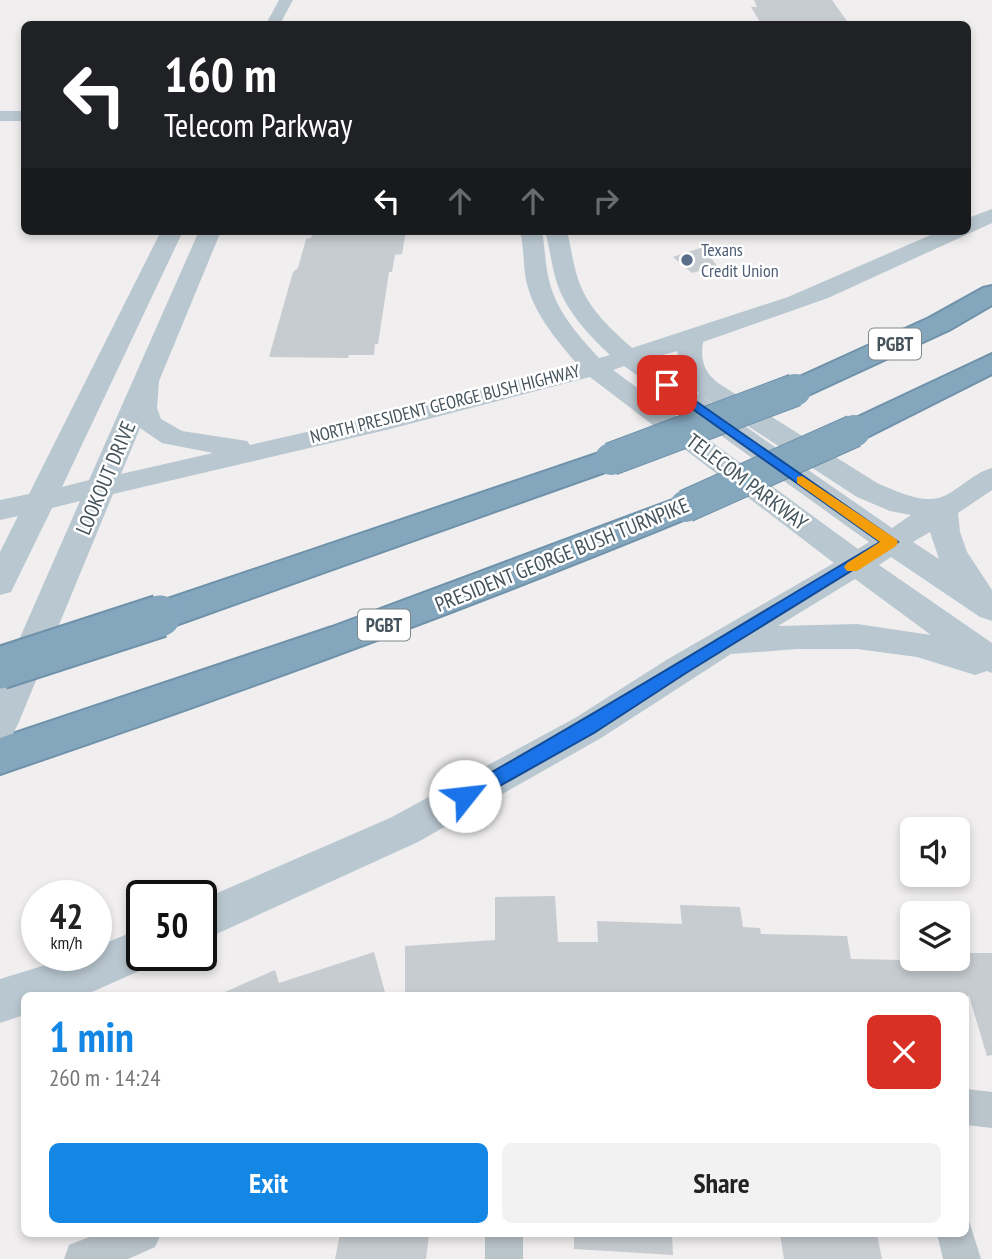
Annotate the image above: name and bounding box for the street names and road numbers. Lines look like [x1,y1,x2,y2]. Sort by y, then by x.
road number: PGBT [869,328,921,360]
street label: NORTH PRESIDENT GEORGE BUSH HIGHWAY [308,359,583,448]
street label: LOOKOUT DRIVE [69,417,142,539]
street label: TELECOM PARKWAY [681,427,814,536]
street label: PRESIDENT GEORGE BUSH TURNPIKE [431,491,693,618]
road number: PGBT [358,610,410,640]

